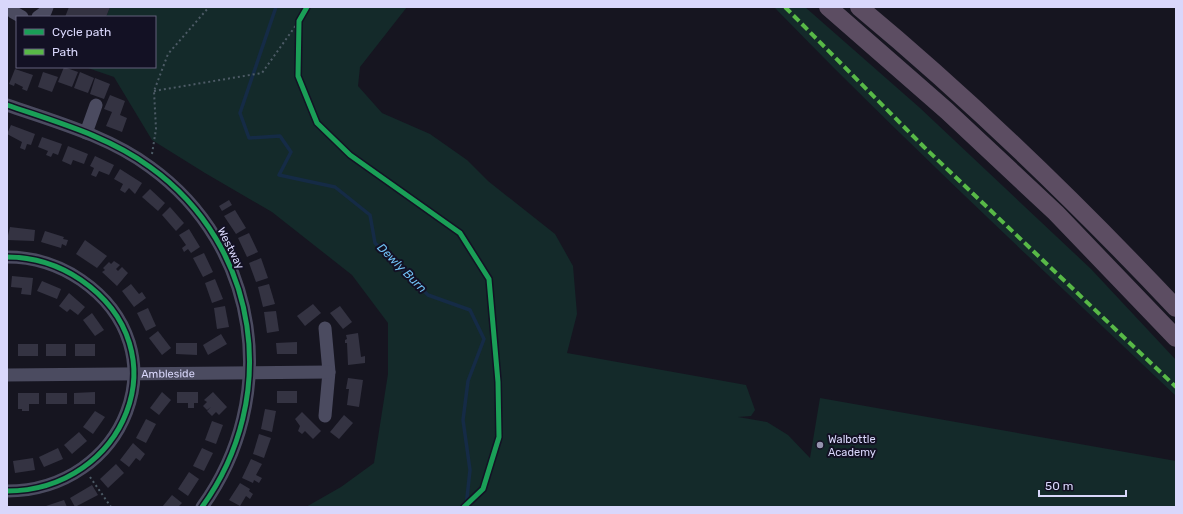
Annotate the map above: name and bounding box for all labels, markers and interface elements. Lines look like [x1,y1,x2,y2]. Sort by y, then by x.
legend [16,16,156,68]
text: Cycle path [52,25,111,39]
text: Path [52,45,78,59]
street label: Westway [214,225,247,271]
water label: Dewly Burn [374,240,430,296]
street label: Ambleside [141,367,195,381]
place label: Walbottle Academy [828,433,876,459]
marker: Walbottle Academy [815,440,825,450]
scale bar [1039,472,1126,498]
text: 50 m [1045,479,1073,493]

